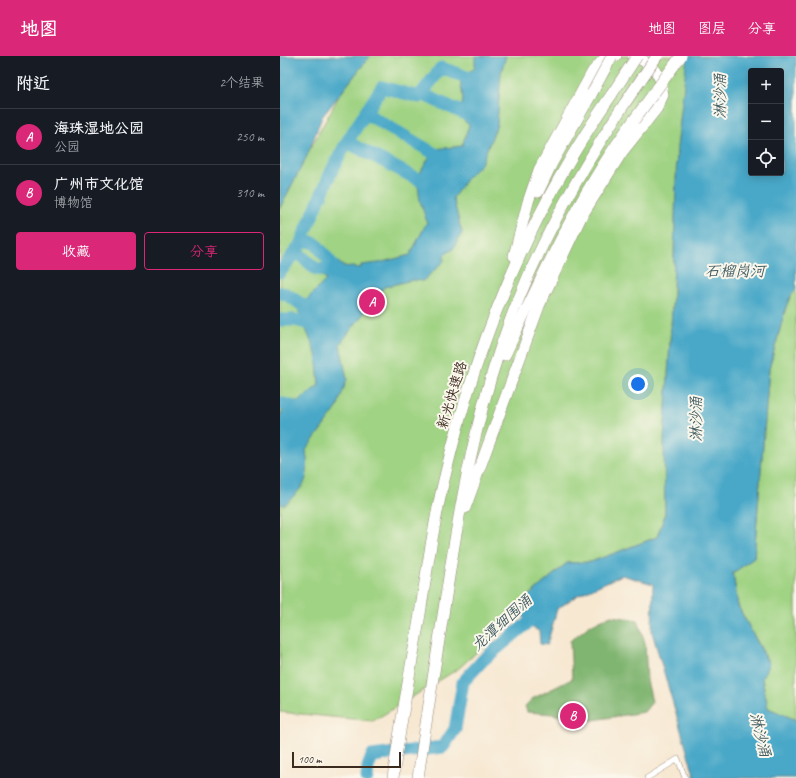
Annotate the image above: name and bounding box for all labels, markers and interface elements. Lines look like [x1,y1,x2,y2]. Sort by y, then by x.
text: 地图 [20,17,58,41]
text: 地图 [648,20,676,37]
text: 图层 [698,20,726,37]
text: 分享 [748,20,776,37]
map controls [748,68,784,176]
button: + [748,68,784,104]
text: 附近 [16,73,50,94]
water label: 淋沙涌 [711,73,730,119]
text: 2个结果 [219,75,264,91]
button: − [748,104,784,140]
text: 海珠湿地公园 [54,119,144,138]
text: A [26,129,32,145]
text: 250 m [236,129,264,145]
text: 公园 [54,139,80,155]
button: locate [748,140,784,176]
text: 广州市文化馆 [54,175,144,194]
text: B [26,185,32,201]
text: 310 m [236,185,264,201]
text: 博物馆 [54,195,93,211]
button: 收藏 [16,232,136,270]
button: 分享 [144,232,264,270]
water label: 石榴岗河 [705,262,768,281]
pin: A [359,287,385,317]
street label: 新光快速路 [434,359,470,431]
your location [628,374,648,394]
water label: 淋沙涌 [687,396,706,442]
water label: 龙潭细围涌 [468,590,537,655]
pin: B [560,701,586,731]
water label: 淋沙涌 [745,711,775,760]
scale bar [292,750,401,769]
text: 100 m [298,752,322,766]

